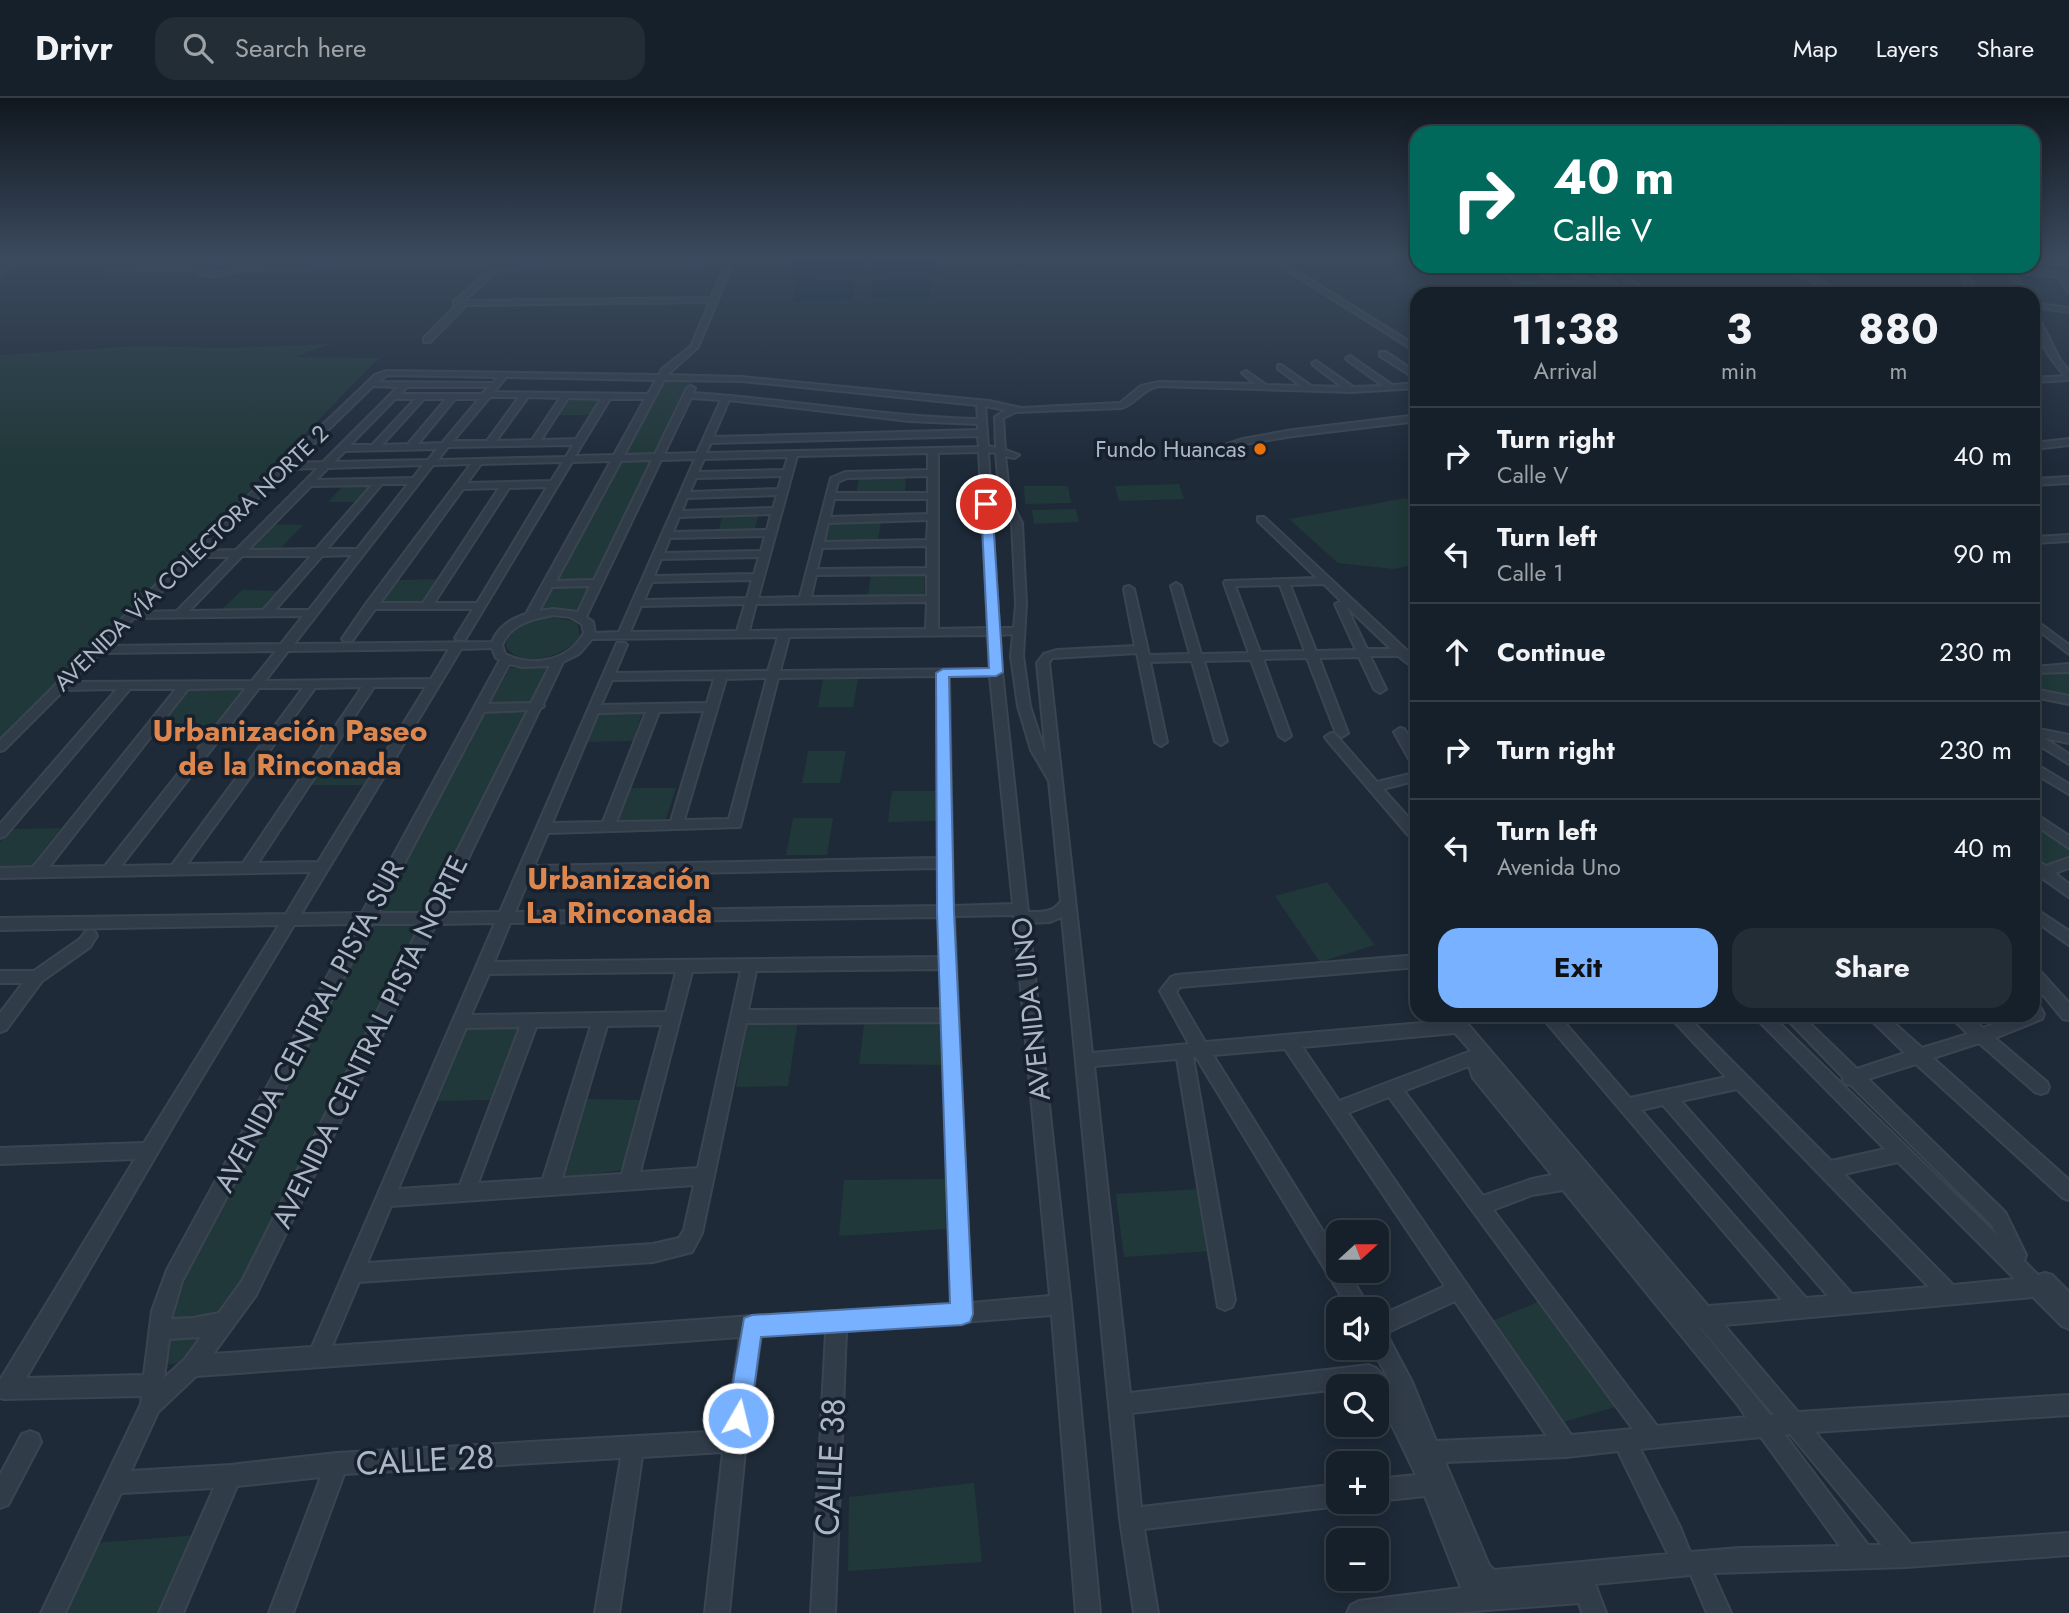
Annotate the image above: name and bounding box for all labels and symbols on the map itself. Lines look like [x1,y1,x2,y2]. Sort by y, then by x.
street label: AVENIDA VÍA COLECTORA NORTE 2 [46,417,336,699]
place label: Fundo Huancas [1095,432,1246,466]
marker: Fundo Huancas [1252,441,1268,457]
pin [956,474,1016,534]
district label: Urbanización Paseo de la Rinconada [153,709,427,786]
street label: AVENIDA CENTRAL PISTA NORTE [262,849,478,1235]
street label: AVENIDA CENTRAL PISTA SUR [204,852,414,1199]
district label: Urbanización La Rinconada [526,857,712,934]
street label: AVENIDA UNO [1001,915,1061,1103]
north arrow [1326,1220,1390,1283]
position arrow [701,1381,775,1455]
street label: CALLE 38 [803,1397,857,1537]
street label: CALLE 28 [355,1433,495,1487]

